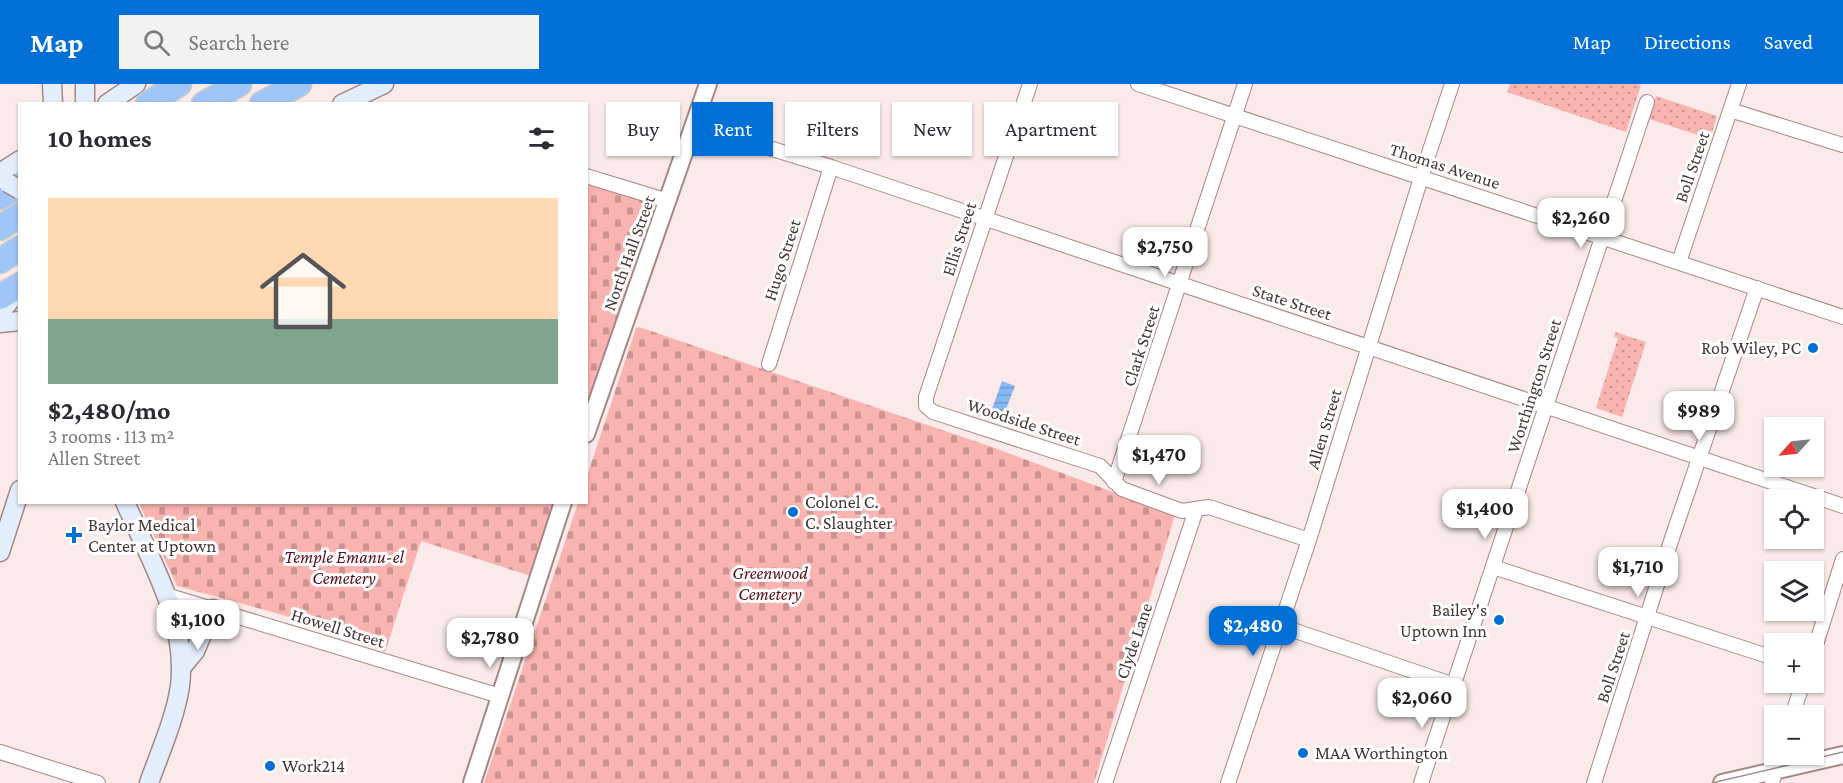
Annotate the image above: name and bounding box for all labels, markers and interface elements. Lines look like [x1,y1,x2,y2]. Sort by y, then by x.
search box [119,15,539,69]
icon: search [140,26,173,59]
text: Map [30,27,83,58]
text: Search here [188,30,289,55]
text: Map [1573,30,1611,54]
text: Directions [1644,30,1731,54]
text: Saved [1764,30,1813,54]
chip: Buy [606,102,680,156]
chip: Rent [692,102,773,156]
chip: Filters [785,102,880,156]
chip: New [892,102,972,156]
chip: Apartment [984,102,1118,156]
icon: filters [525,122,558,155]
text: 10 homes [48,124,152,153]
street label: Boll Street [1671,128,1714,205]
street label: Thomas Avenue [1387,139,1503,193]
street label: North Hall Street [599,192,659,313]
pin: $2,260 [1532,198,1630,249]
street label: Ellis Street [938,199,981,278]
text: $2,260 [1551,206,1611,228]
street label: Hugo Street [759,216,805,303]
pin: $2,750 [1116,227,1214,278]
text: $2,750 [1137,235,1193,257]
icon: home [249,237,357,345]
street label: State Street [1250,280,1335,324]
street label: Clark Street [1118,302,1164,389]
street label: Worthington Street [1503,315,1565,456]
place label: Rob Wiley, PC [1701,338,1801,358]
marker: Rob Wiley, PC [1806,341,1820,355]
street label: Allen Street [1302,385,1346,472]
pin: $989 [1663,391,1735,442]
street label: Woodside Street [965,394,1084,450]
text: $2,480/mo [48,396,171,425]
text: $989 [1677,399,1721,421]
north arrow [1764,417,1824,477]
map controls [1764,417,1824,765]
text: 3 rooms · 113 m² [48,425,174,447]
pin: $1,470 [1110,435,1208,486]
text: $1,470 [1132,443,1186,465]
text: Allen Street [48,447,140,469]
pin: $1,400 [1436,489,1534,540]
button: locate [1764,489,1824,549]
place label: Colonel C. C. Slaughter [805,492,893,533]
text: $1,400 [1456,497,1514,519]
marker: Colonel C. C. Slaughter [786,505,800,519]
place label: Baylor Medical Center at Uptown [88,515,216,556]
marker: Baylor Medical Center at Uptown [65,526,83,544]
park label: Temple Emanu-el Cemetery [284,547,404,588]
pin: $1,710 [1589,547,1687,598]
text: $1,710 [1612,555,1664,577]
button: layers [1764,561,1824,621]
park label: Greenwood Cemetery [732,563,808,604]
pin: $1,100 [149,600,247,651]
street label: Clyde Lane [1112,600,1156,682]
place label: Bailey's Uptown Inn [1400,600,1487,641]
street label: Howell Street [289,604,388,652]
pin: $2,480 [1204,606,1302,657]
text: $1,100 [171,608,225,630]
marker: Bailey's Uptown Inn [1492,613,1506,627]
text: $2,480 [1223,614,1283,636]
pin: $2,780 [441,618,539,669]
text: $2,780 [461,626,519,648]
street label: Boll Street [1592,628,1634,705]
button: + [1764,633,1824,693]
pin: $2,060 [1373,678,1471,729]
text: $2,060 [1392,686,1452,708]
button: − [1764,705,1824,765]
place label: MAA Worthington [1315,743,1448,763]
marker: MAA Worthington [1296,746,1310,760]
place label: Work214 [282,756,345,776]
marker: Work214 [263,759,277,773]

